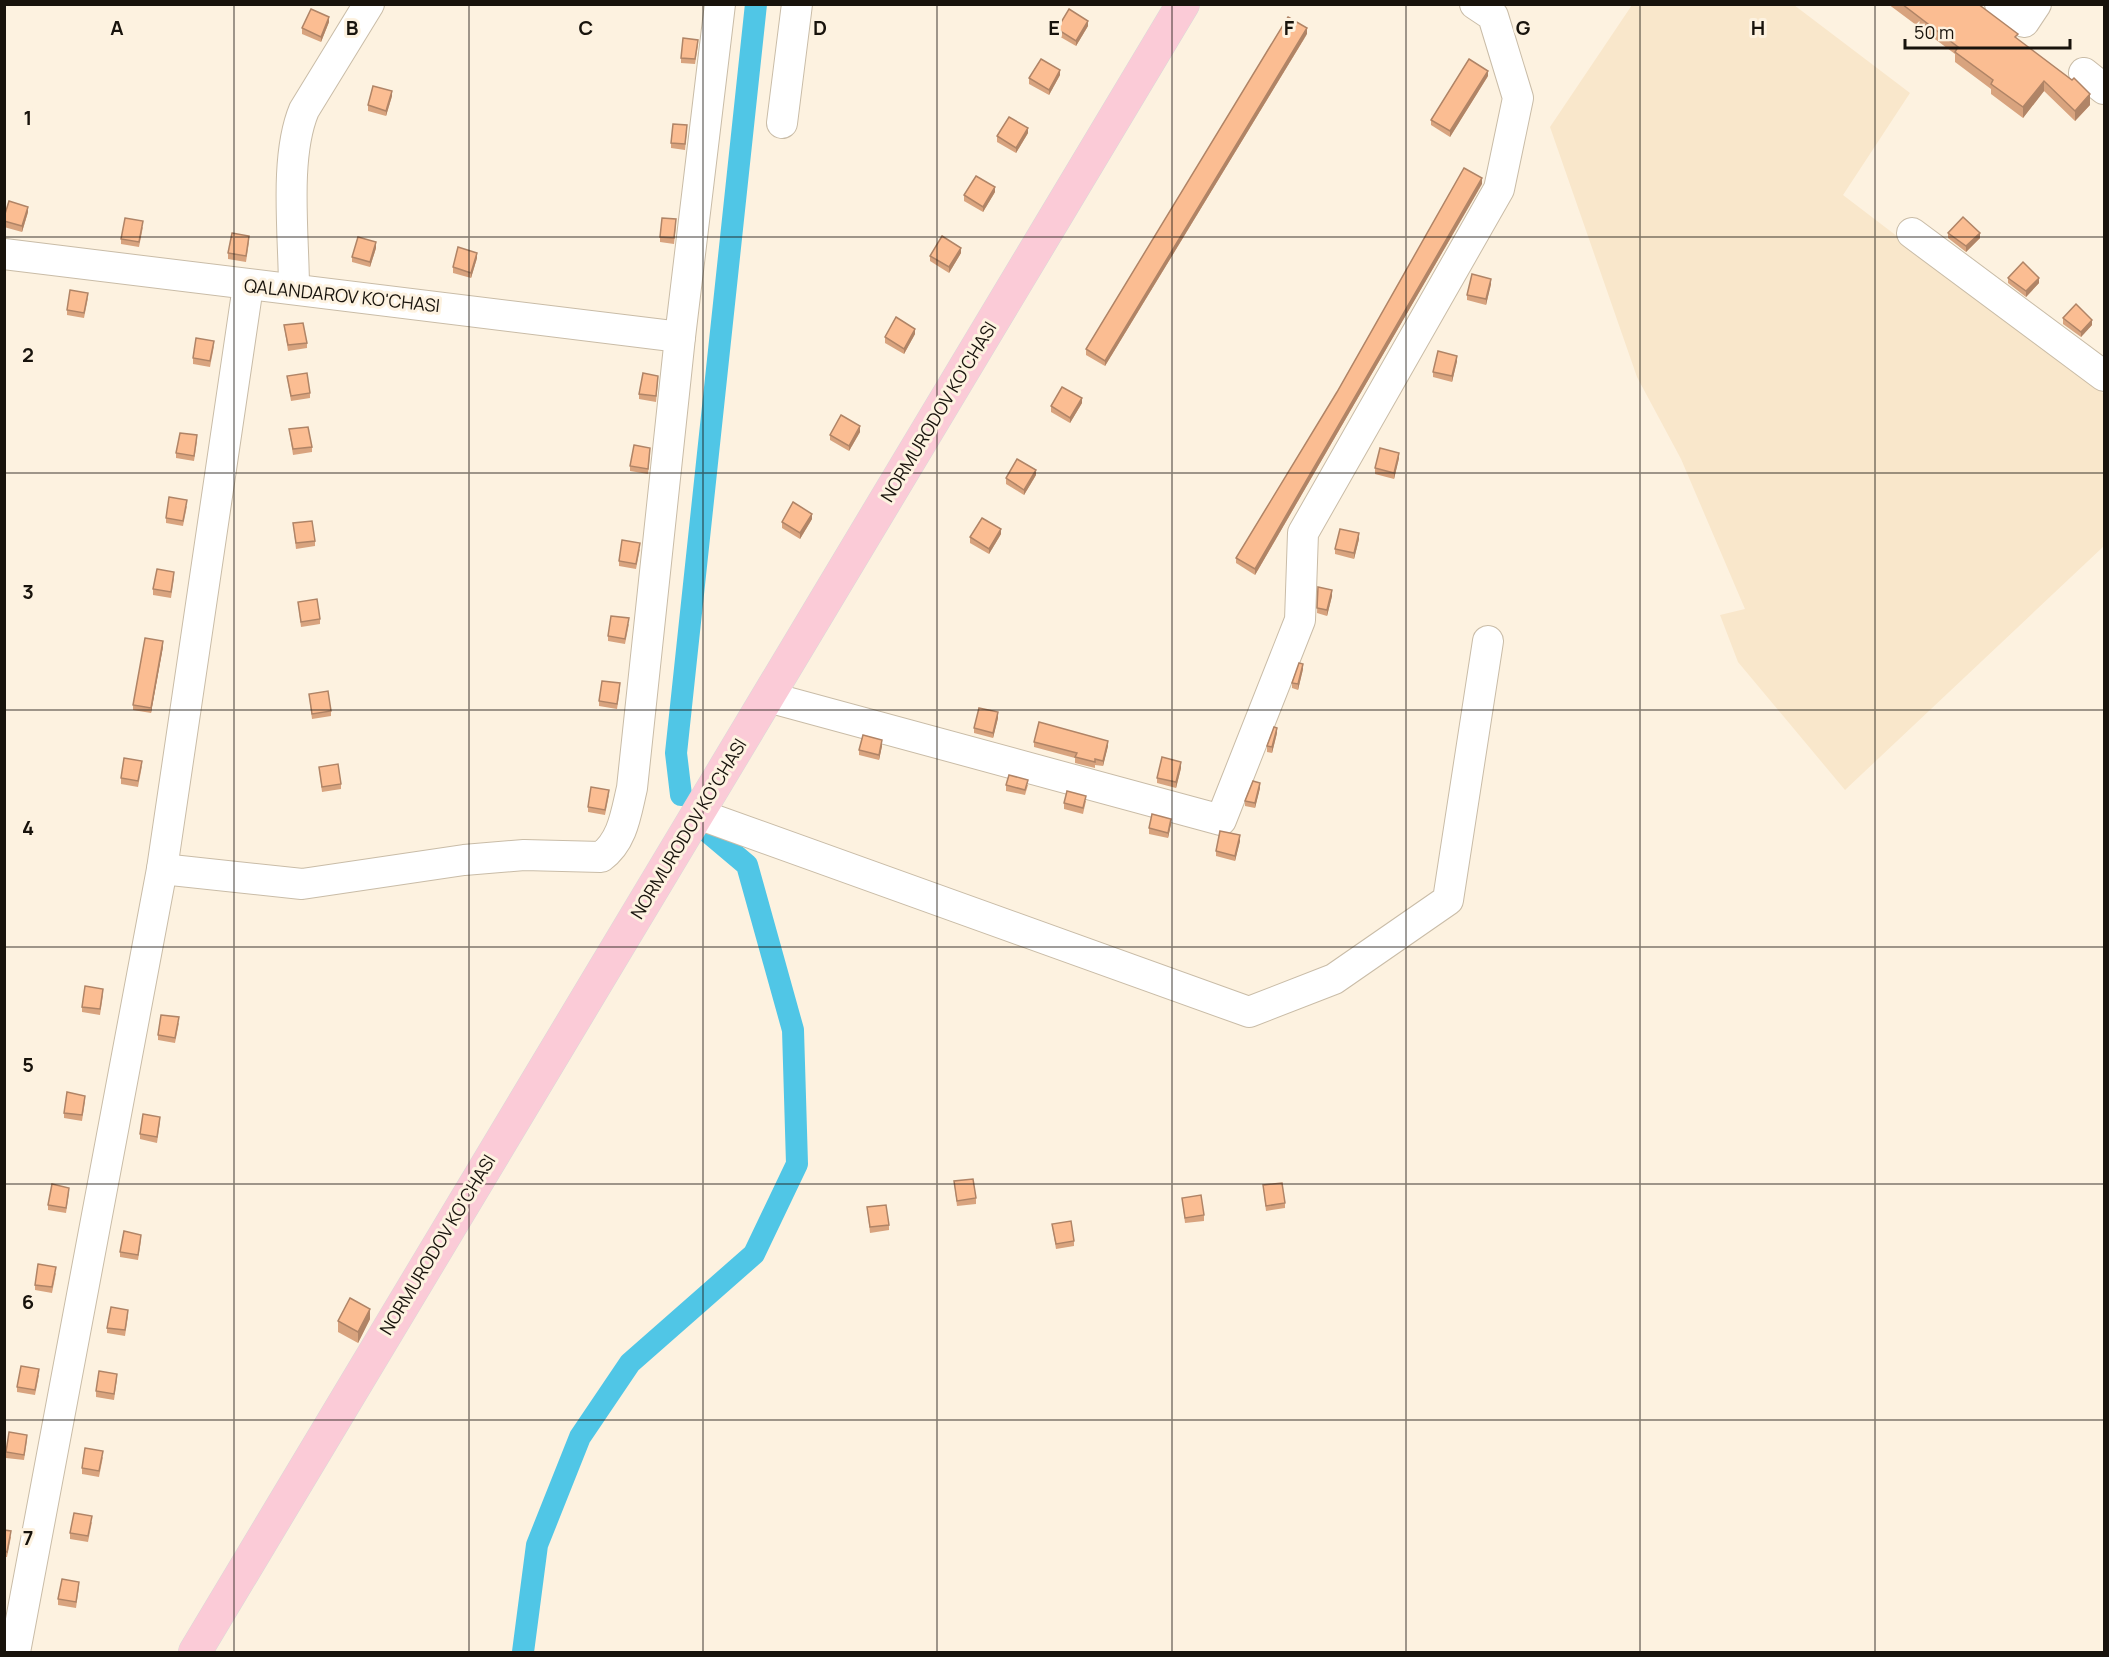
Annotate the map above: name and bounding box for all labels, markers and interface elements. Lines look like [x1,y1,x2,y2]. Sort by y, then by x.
scale bar [1905,12,2070,50]
text: A [110,14,124,41]
text: B [346,14,359,41]
text: C [579,14,593,41]
text: D [813,14,827,41]
text: E [1048,14,1060,41]
text: F [1284,14,1295,41]
text: G [1516,14,1531,41]
text: H [1751,14,1765,41]
text: 50 m [1914,20,1954,44]
text: 1 [24,104,32,131]
street label: QALANDAROV KO'CHASI [243,273,441,317]
street label: NORMURODOV KO'CHASI [875,317,1002,506]
text: 2 [22,341,34,368]
text: 3 [22,578,34,605]
street label: NORMURODOV KO'CHASI [625,734,752,923]
text: 4 [22,814,34,841]
text: 5 [22,1051,34,1078]
street label: NORMURODOV KO'CHASI [374,1150,501,1339]
text: 6 [22,1288,34,1315]
text: 7 [23,1524,33,1551]

